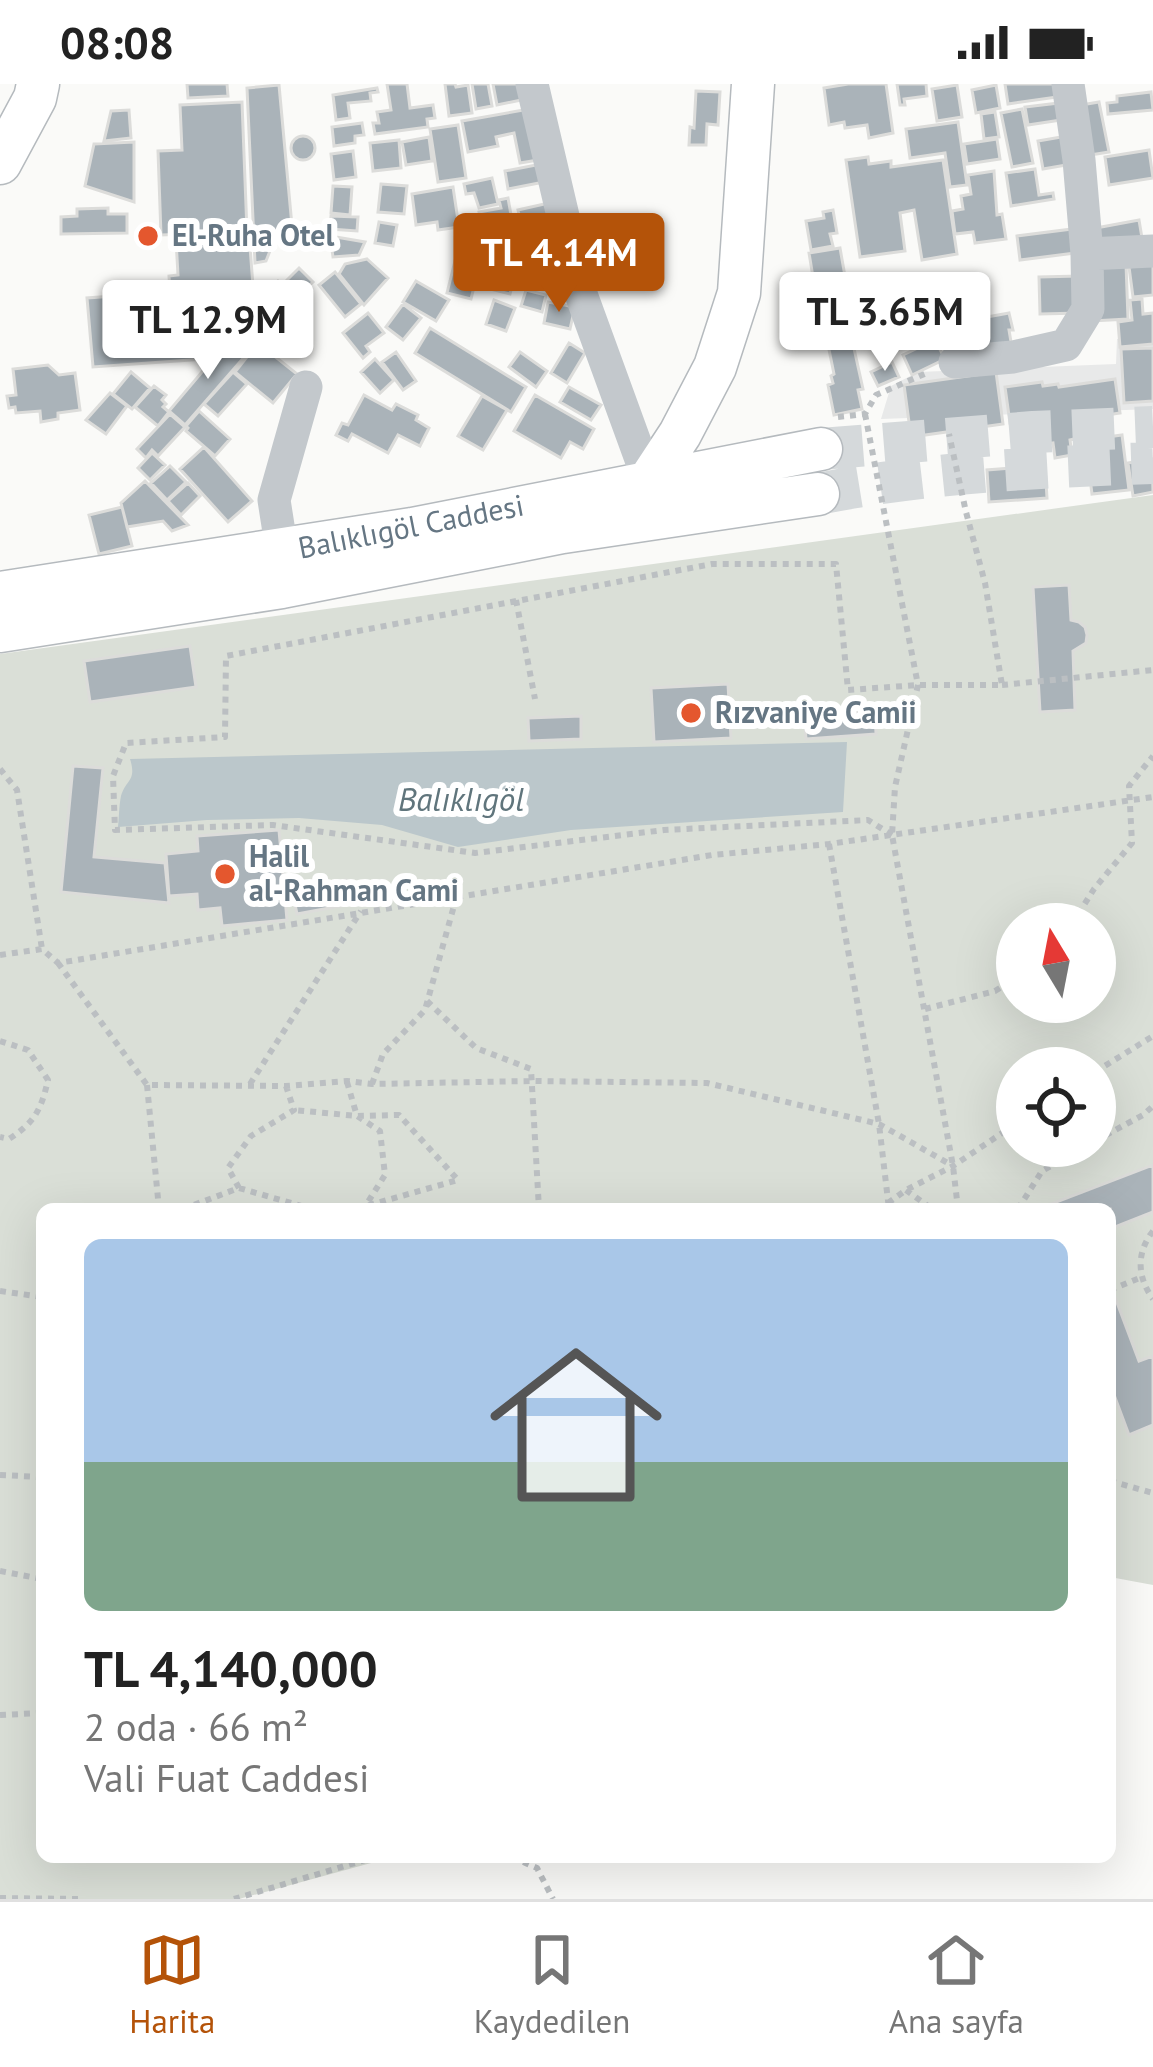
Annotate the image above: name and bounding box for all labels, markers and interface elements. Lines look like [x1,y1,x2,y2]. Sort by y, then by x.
text: 08:08 [60,13,174,71]
pin: TL 4.14M [435,213,683,315]
place label: El-Ruha Otel [172,215,335,254]
marker: El-Ruha Otel [135,223,161,249]
text: TL 4.14M [480,226,638,277]
pin: TL 3.65M [761,272,1009,374]
pin: TL 12.9M [84,280,332,382]
text: TL 3.65M [806,285,964,336]
text: TL 12.9M [129,293,287,344]
street label: Balıklıgöl Caddesi [295,485,527,567]
place label: Rızvaniye Camii [715,692,917,731]
marker: Rızvaniye Camii [678,700,704,726]
water label: Balıklıgöl [398,777,524,820]
place label: Halil al-Rahman Cami [249,836,459,909]
marker: Halil al-Rahman Cami [212,861,238,887]
north arrow [996,903,1116,1023]
map controls [996,903,1116,1167]
button: locate [996,1047,1116,1167]
icon: home [468,1317,684,1533]
text: TL 4,140,000 [84,1635,378,1701]
text: 2 oda · 66 m² [84,1701,308,1752]
text: Vali Fuat Caddesi [84,1752,370,1803]
tab: Harita [129,1927,215,2042]
tab: Kaydedilen [474,1927,630,2042]
tab: Ana sayfa [889,1927,1024,2042]

